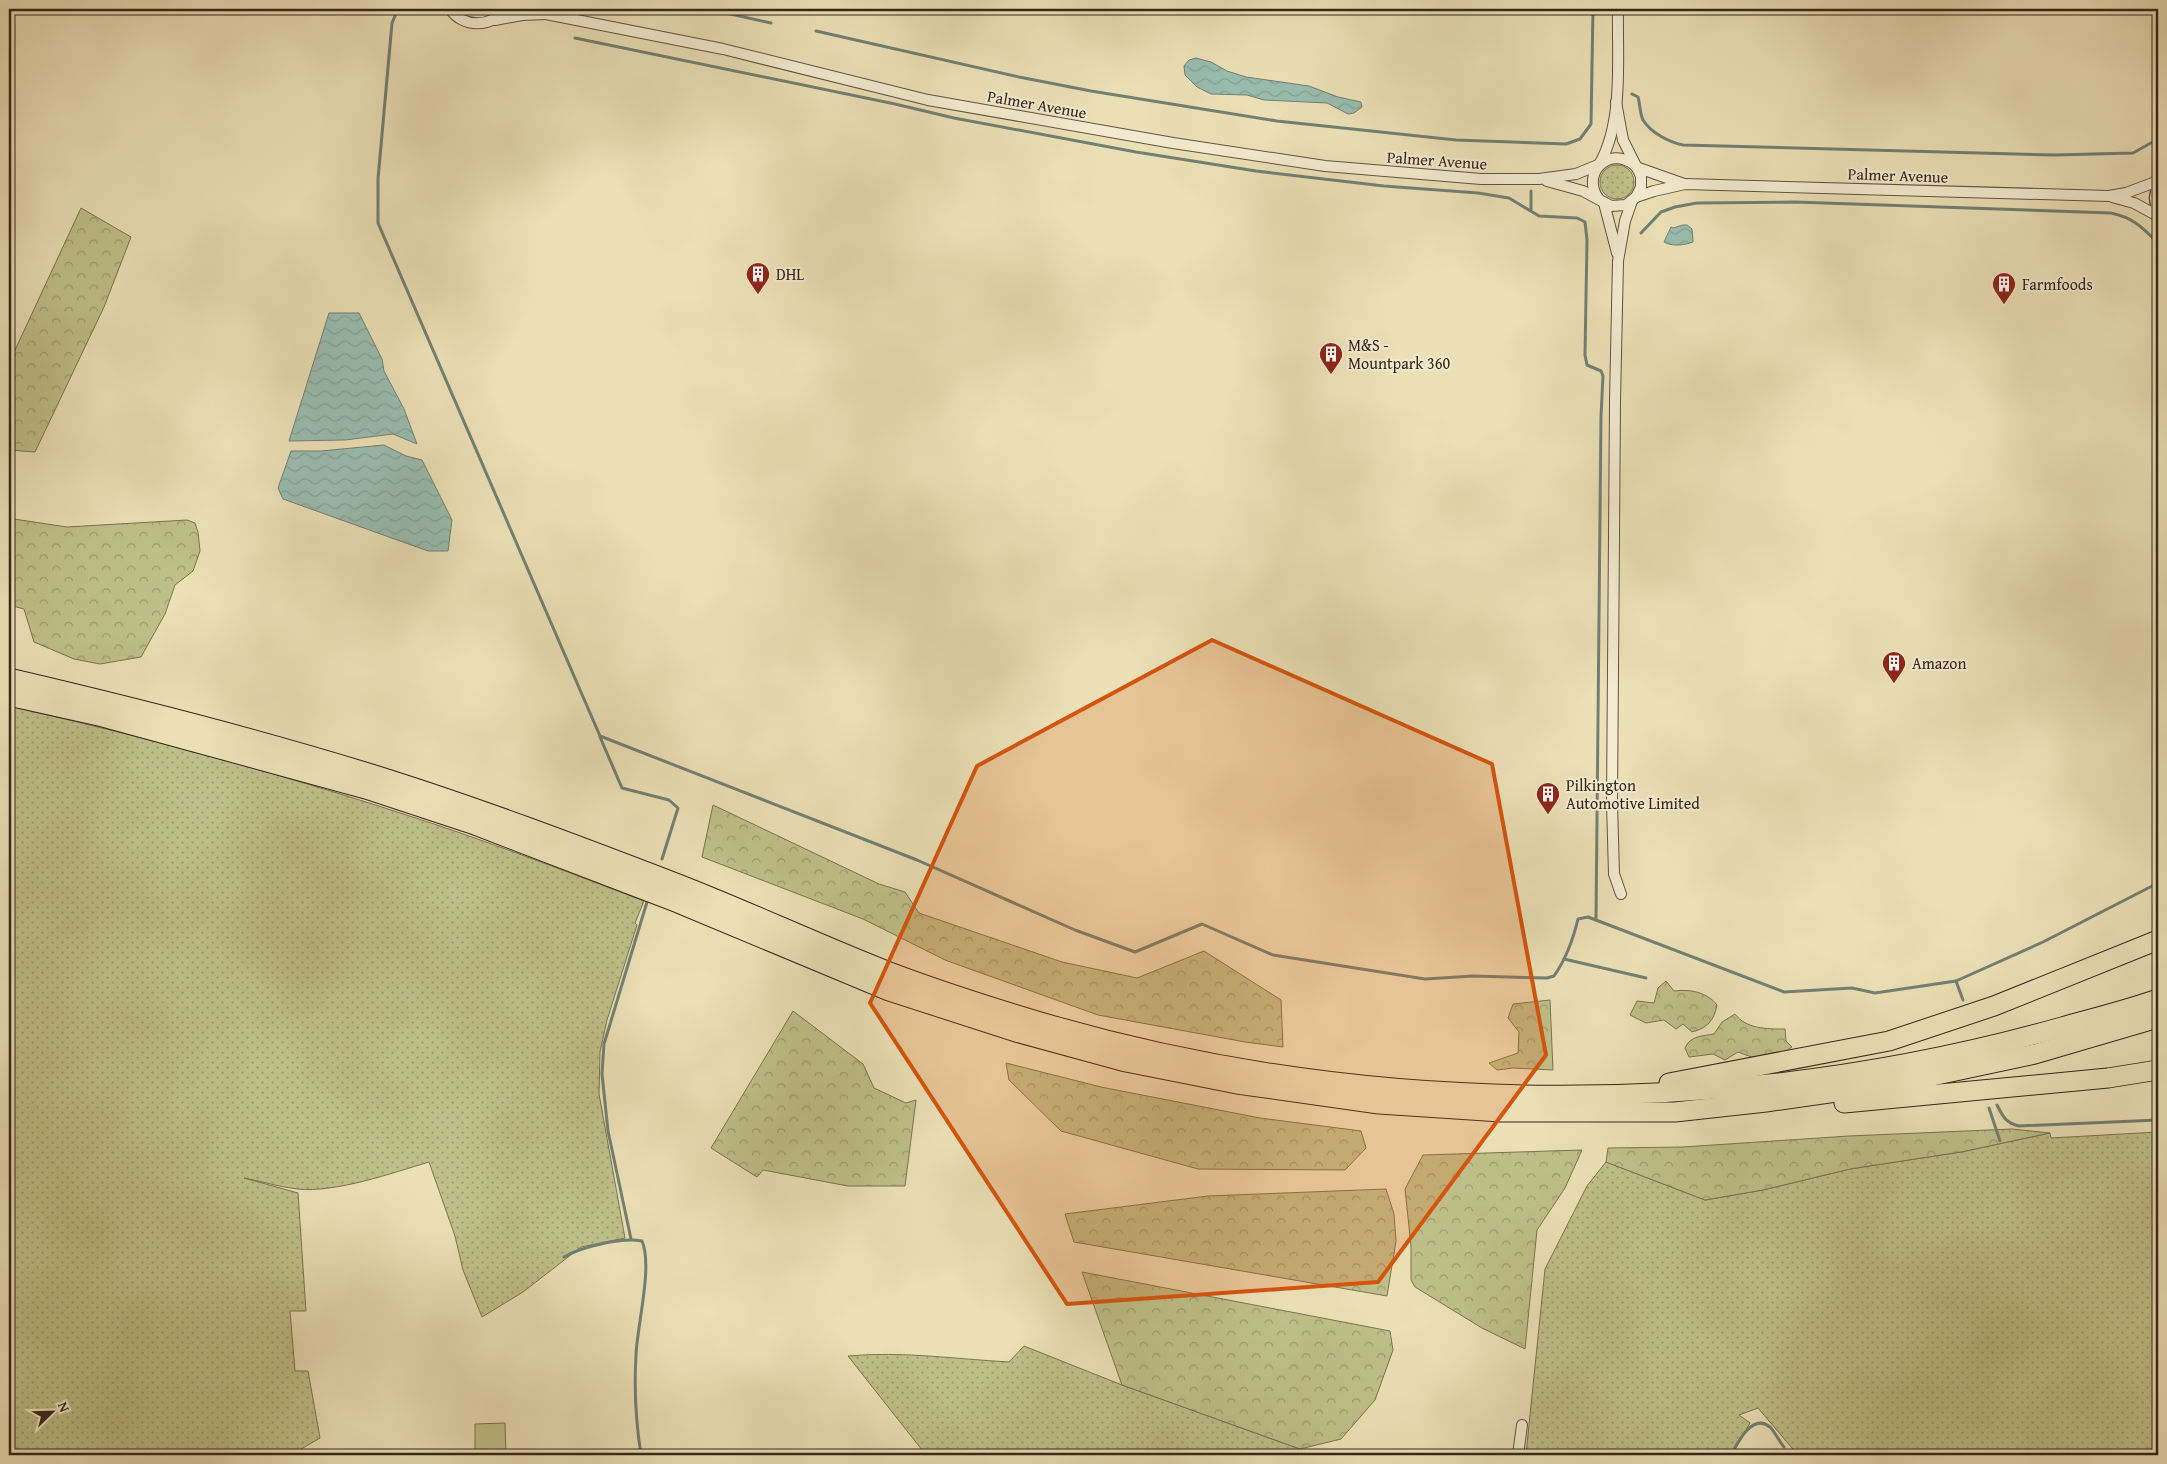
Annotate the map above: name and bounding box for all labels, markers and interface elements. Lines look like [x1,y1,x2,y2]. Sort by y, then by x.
street label: Palmer Avenue [985,83,1089,125]
street label: Palmer Avenue [1386,145,1488,175]
street label: Palmer Avenue [1847,161,1949,189]
building icon: DHL [745,261,771,295]
place label: DHL [776,262,804,286]
building icon: Farmfoods [1991,271,2017,305]
place label: Farmfoods [2022,272,2093,296]
place label: M&S - Mountpark 360 [1348,333,1450,375]
building icon: M&S - Mountpark 360 [1318,341,1344,375]
building icon: Amazon [1881,650,1907,684]
place label: Amazon [1912,651,1967,675]
place label: Pilkington Automotive Limited [1566,773,1700,815]
building icon: Pilkington Automotive Limited [1535,781,1561,815]
north arrow [28,1386,78,1436]
text: N [53,1399,75,1416]

